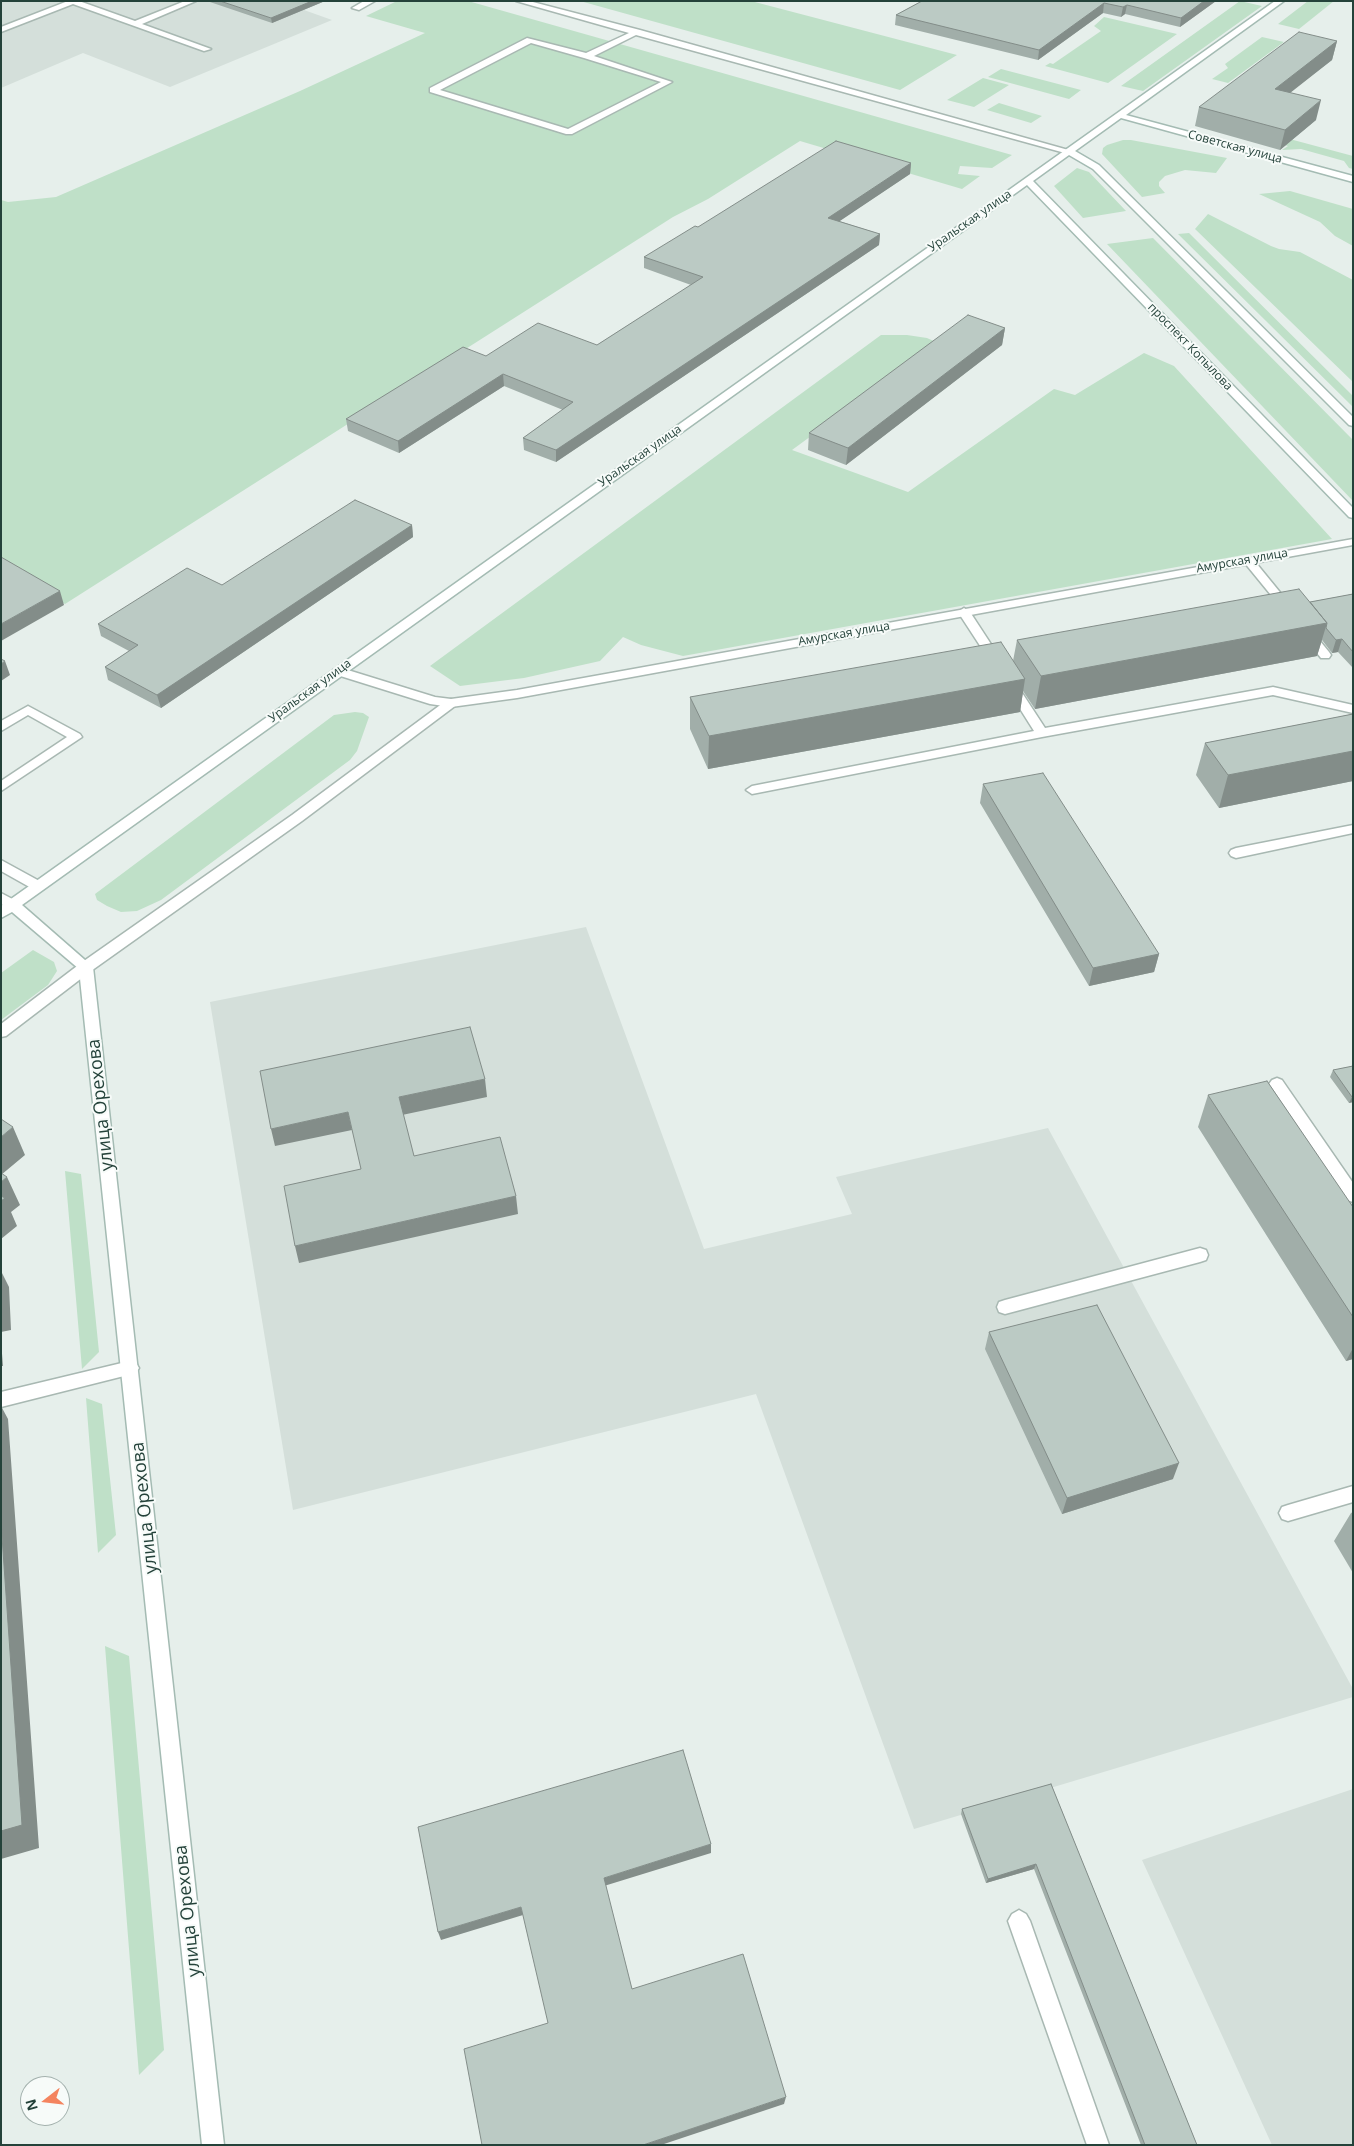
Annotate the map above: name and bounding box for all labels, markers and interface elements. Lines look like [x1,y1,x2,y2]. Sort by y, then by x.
street label: Советская улица [1186,127,1284,167]
street label: Уральская улица [926,187,1014,255]
street label: проспект Копылова [1145,300,1235,394]
street label: Уральская улица [596,422,684,490]
street label: Амурская улица [1195,546,1289,576]
street label: Амурская улица [797,619,891,649]
street label: Уральская улица [266,656,354,726]
street label: улица Орехова [83,1038,119,1172]
street label: улица Орехова [127,1441,163,1575]
street label: улица Орехова [170,1844,206,1978]
north arrow [20,2076,70,2126]
text: N [20,2097,42,2113]

